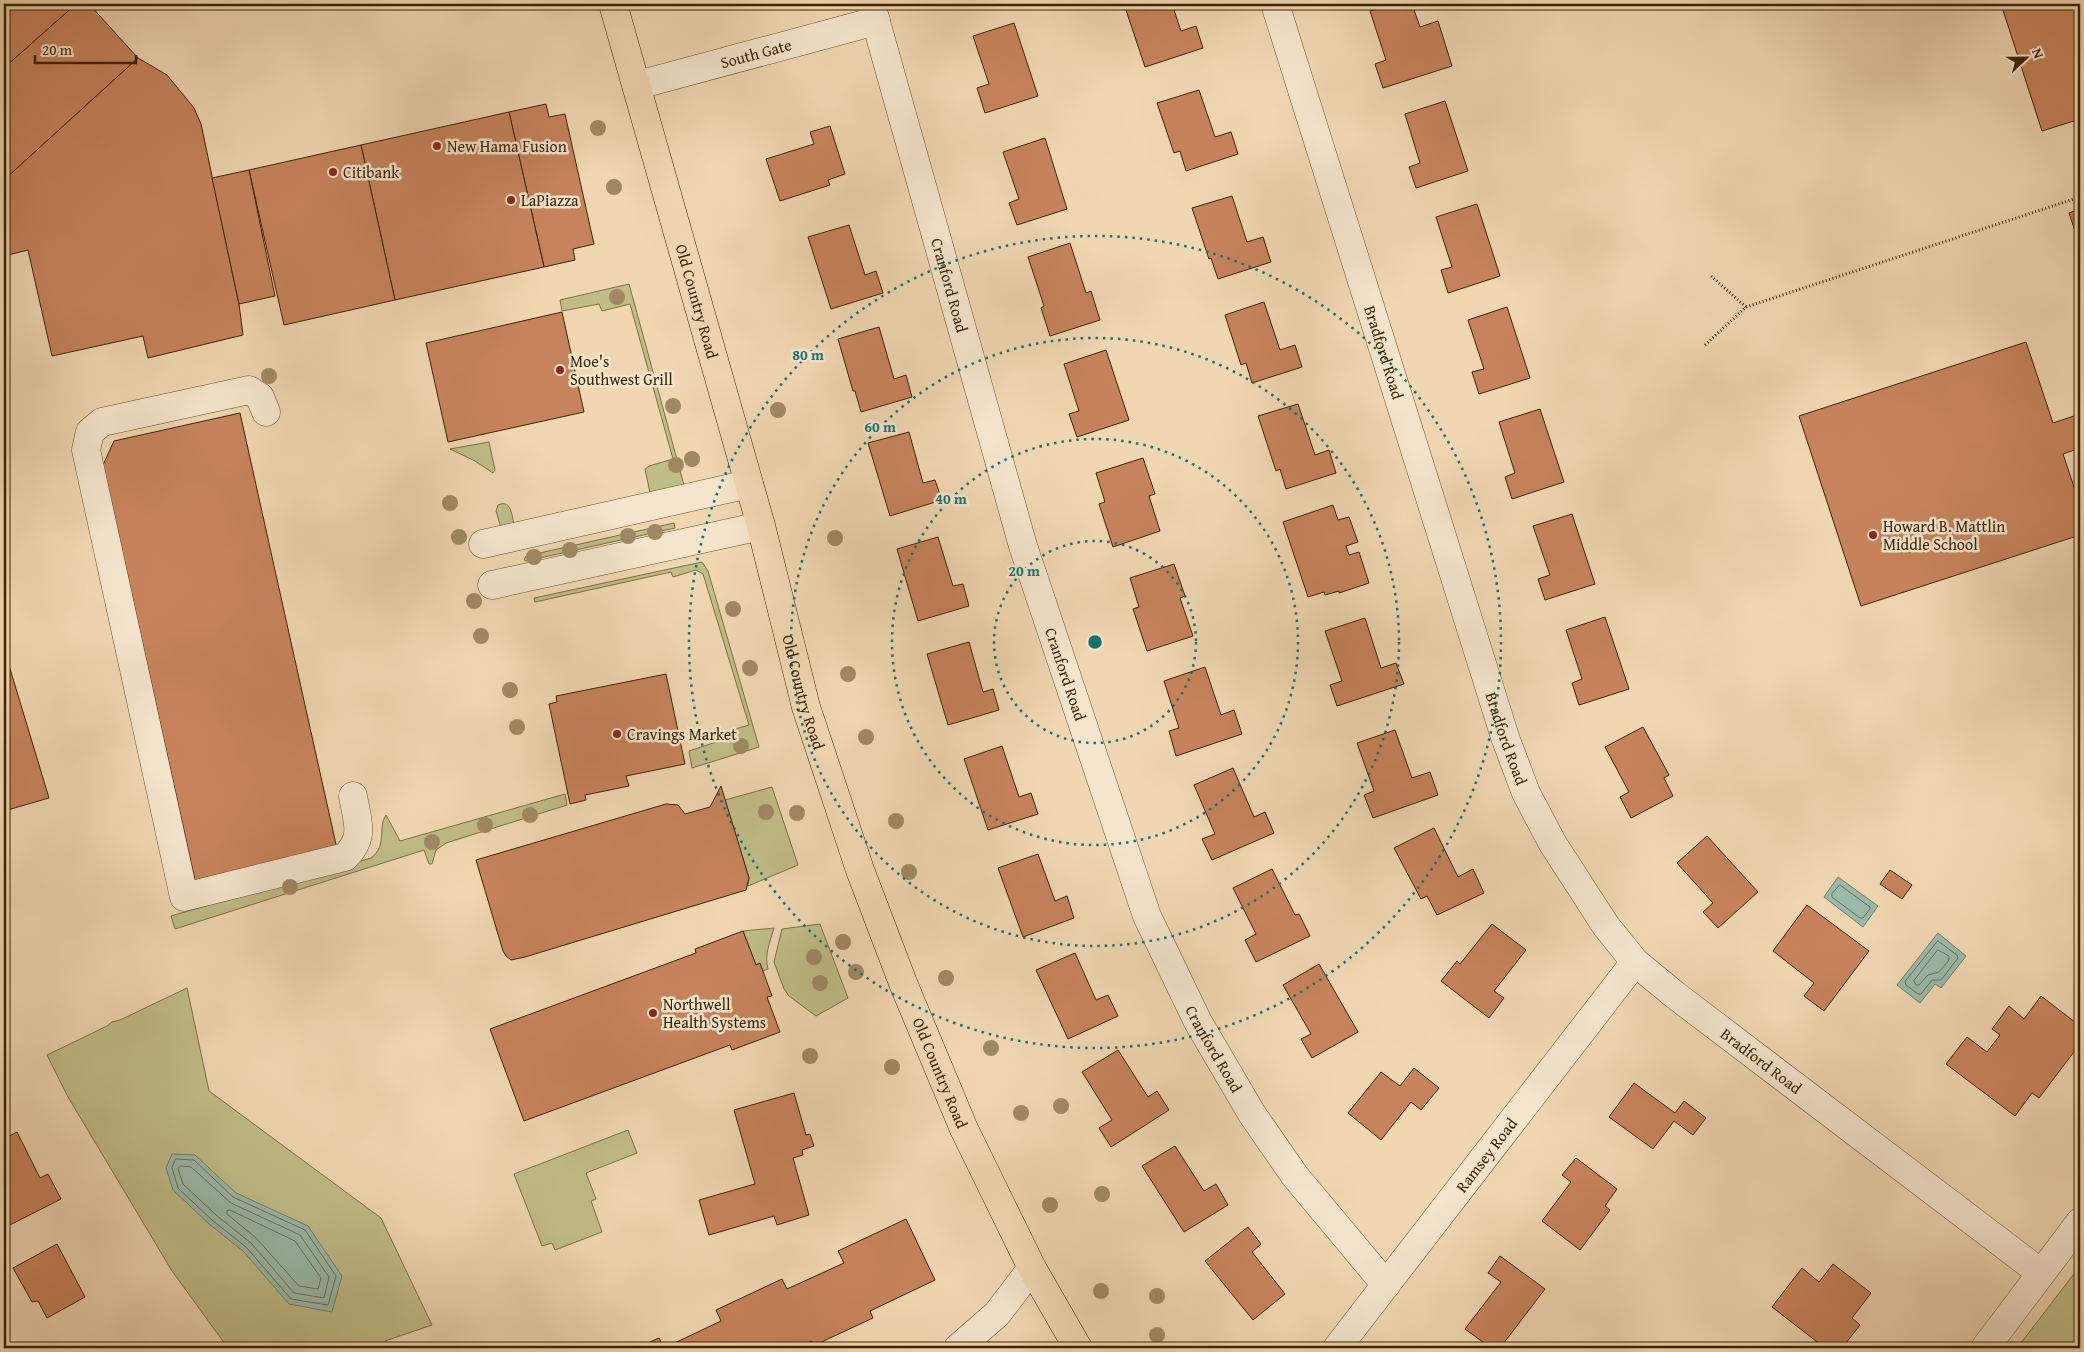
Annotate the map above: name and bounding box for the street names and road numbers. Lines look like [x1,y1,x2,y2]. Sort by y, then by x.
street label: South Gate [717,32,794,74]
street label: Cranford Road [925,235,975,336]
street label: Old Country Road [670,241,725,362]
street label: Bradford Road [1358,302,1410,403]
street label: Cranford Road [1039,624,1093,724]
street label: Old Country Road [776,632,831,753]
street label: Bradford Road [1480,689,1534,789]
street label: Cranford Road [1180,1001,1249,1097]
street label: Old Country Road [907,1014,975,1132]
street label: Bradford Road [1716,1022,1808,1100]
street label: Ramsey Road [1449,1112,1523,1197]

